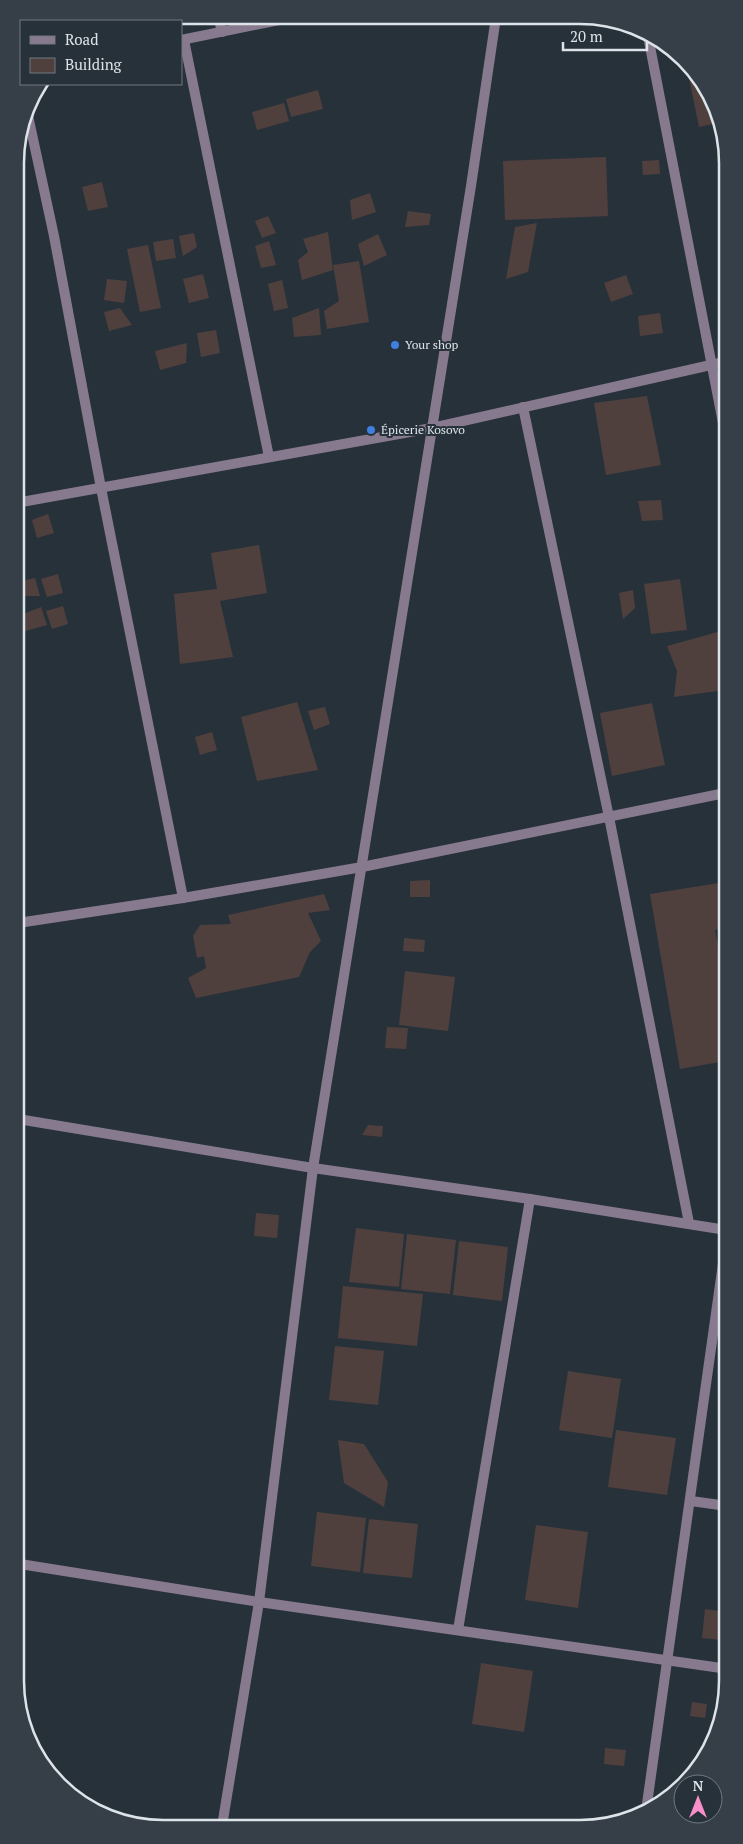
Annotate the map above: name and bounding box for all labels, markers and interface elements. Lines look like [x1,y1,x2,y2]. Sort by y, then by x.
legend [20,20,182,85]
scale bar [563,20,647,52]
text: 20 m [570,26,603,46]
text: Road [65,29,98,49]
text: Building [65,54,123,74]
place label: Your shop [405,337,459,352]
marker: Your shop [389,339,401,351]
place label: Épicerie Kosovo [381,422,465,437]
marker: Épicerie Kosovo [365,424,377,436]
north arrow [673,1774,723,1824]
text: N [693,1776,704,1795]

